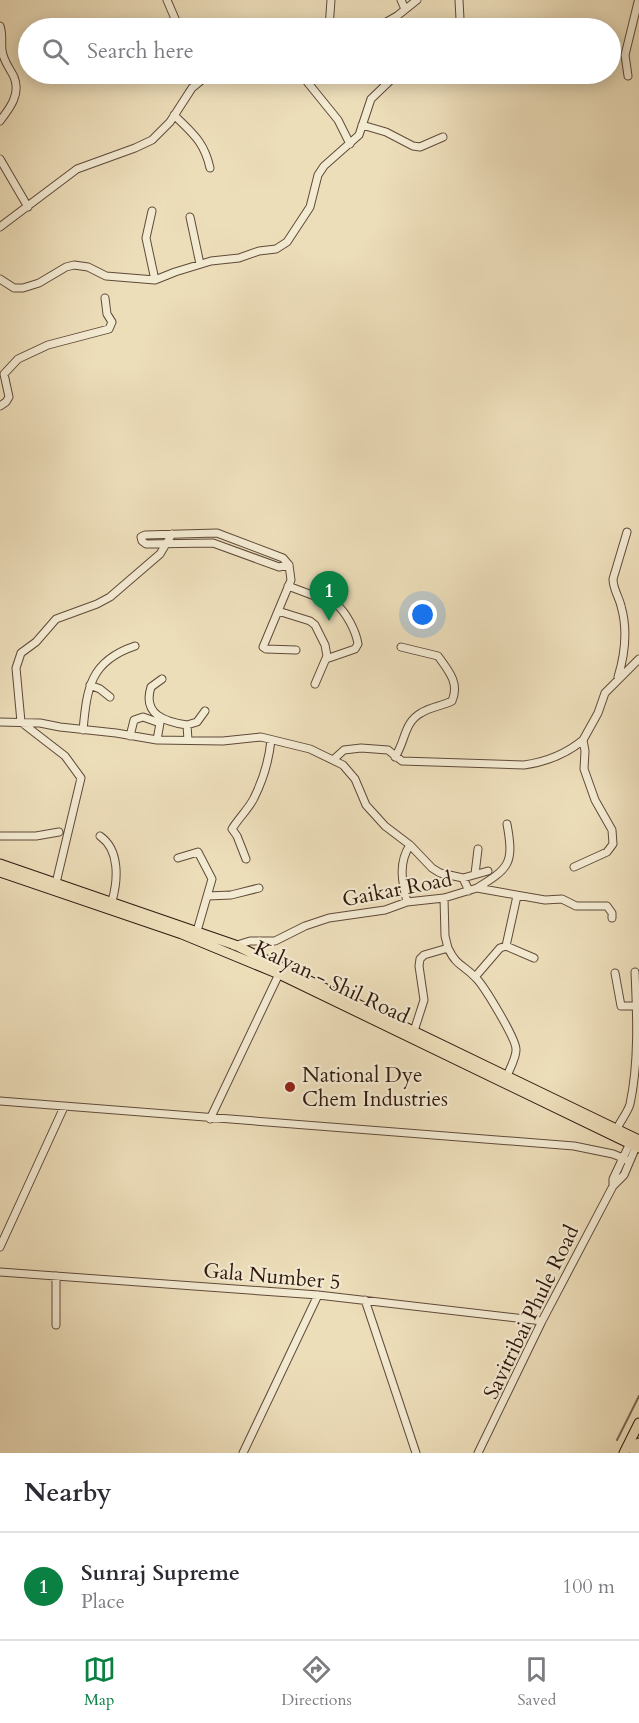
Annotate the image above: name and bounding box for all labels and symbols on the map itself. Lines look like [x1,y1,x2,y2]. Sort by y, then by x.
pin: 1 [310,572,348,621]
your location [408,600,437,629]
street label: Gaikar Road [340,865,455,914]
street label: Kalyan - Shil Road [250,934,414,1031]
place label: National Dye Chem Industries [302,1061,448,1114]
marker: National Dye Chem Industries [283,1080,297,1094]
street label: Savitribai Phule Road [477,1220,586,1404]
street label: Gala Number 5 [202,1256,342,1297]

